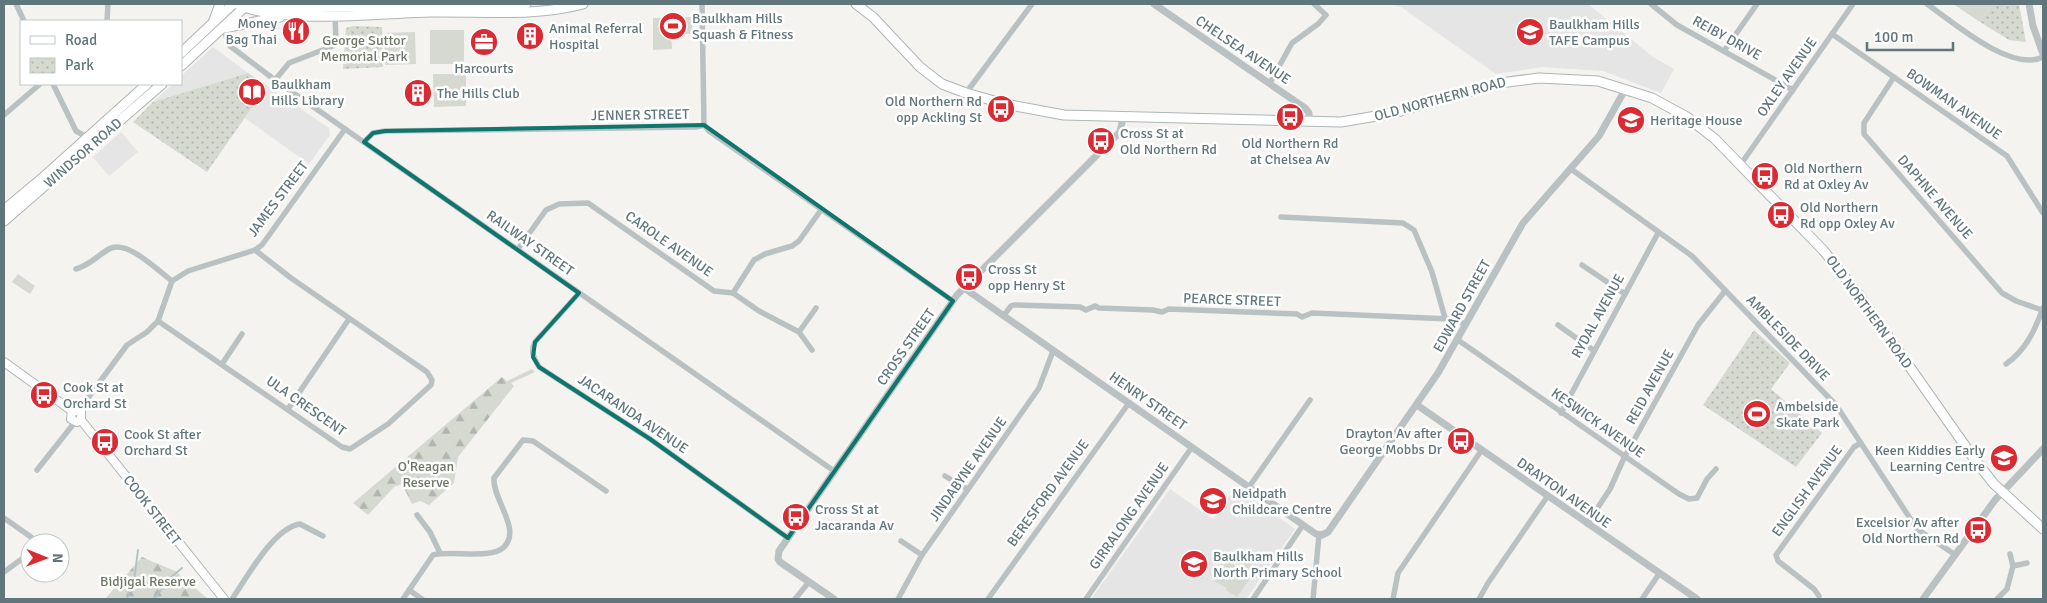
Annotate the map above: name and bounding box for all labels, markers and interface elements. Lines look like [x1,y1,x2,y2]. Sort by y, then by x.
place label: Baulkham Hills Squash & Fitness [692,10,793,43]
sports icon: Baulkham Hills Squash & Fitness [658,11,688,41]
street label: CHELSEA AVENUE [1192,12,1294,88]
street label: REIBY DRIVE [1690,12,1765,64]
place label: Money Bag Thai [226,15,277,48]
restaurant icon: Money Bag Thai [281,16,311,46]
place label: Baulkham Hills TAFE Campus [1549,16,1640,49]
school or university icon: Baulkham Hills TAFE Campus [1515,17,1545,47]
legend [20,20,182,85]
place label: Animal Referral Hospital [549,20,643,53]
scale bar [1867,20,1953,52]
building icon: Animal Referral Hospital [515,21,545,51]
office icon: Harcourts [469,27,499,57]
text: 100 m [1874,28,1914,46]
text: Road [65,31,97,49]
park label: George Suttor Memorial Park [320,32,408,65]
street label: OXLEY AVENUE [1753,34,1821,120]
text: Park [65,56,94,74]
place label: Harcourts [454,60,514,77]
street label: BOWMAN AVENUE [1903,65,2005,143]
street label: OLD NORTHERN ROAD [1372,73,1508,125]
place label: Baulkham Hills Library [271,76,344,109]
library icon: Baulkham Hills Library [237,77,267,107]
building icon: The Hills Club [403,78,433,108]
place label: The Hills Club [437,85,520,102]
place label: Old Northern Rd opp Ackling St [885,93,982,126]
bus stop icon: Old Northern Rd opp Ackling St [986,94,1016,124]
bus stop icon: Old Northern Rd at Chelsea Av [1275,102,1305,132]
school or university icon: Heritage House [1616,105,1646,135]
street label: JENNER STREET [591,106,689,124]
place label: Heritage House [1650,112,1743,129]
street label: WINDSOR ROAD [40,114,126,192]
place label: Cross St at Old Northern Rd [1120,125,1217,158]
bus stop icon: Cross St at Old Northern Rd [1086,126,1116,156]
place label: Old Northern Rd at Chelsea Av [1242,135,1339,168]
street label: DAPHNE AVENUE [1894,151,1976,243]
street label: JAMES STREET [244,158,312,240]
place label: Old Northern Rd at Oxley Av [1784,160,1869,193]
bus stop icon: Old Northern Rd at Oxley Av [1750,161,1780,191]
place label: Old Northern Rd opp Oxley Av [1800,199,1895,232]
bus stop icon: Old Northern Rd opp Oxley Av [1766,200,1796,230]
street label: RAILWAY STREET [483,207,577,279]
street label: CAROLE AVENUE [622,207,716,281]
street label: OLD NORTHERN ROAD [1822,252,1916,372]
street label: EDWARD STREET [1430,257,1494,355]
place label: Cross St opp Henry St [988,261,1065,294]
bus stop icon: Cross St opp Henry St [954,262,984,292]
street label: RYDAL AVENUE [1568,271,1628,361]
street label: PEARCE STREET [1183,290,1281,310]
street label: AMBLESIDE DRIVE [1743,291,1833,385]
street label: CROSS STREET [873,305,939,389]
street label: REID AVENUE [1622,346,1678,428]
street label: HENRY STREET [1106,368,1190,434]
street label: JACARANDA AVENUE [575,371,691,457]
street label: ULA CRESCENT [263,372,349,440]
place label: Cook St at Orchard St [63,379,127,412]
bus stop icon: Cook St at Orchard St [29,380,59,410]
street label: KESWICK AVENUE [1548,384,1648,462]
place label: Ambelside Skate Park [1776,398,1840,431]
sports icon: Ambelside Skate Park [1742,399,1772,429]
street label: JINDABYNE AVENUE [926,413,1010,525]
place label: Drayton Av after George Mobbs Dr [1339,425,1443,458]
place label: Cook St after Orchard St [124,426,202,459]
bus stop icon: Drayton Av after George Mobbs Dr [1446,426,1476,456]
bus stop icon: Cook St after Orchard St [90,427,120,457]
street label: BERESFORD AVENUE [1003,436,1093,550]
street label: ENGLISH AVENUE [1768,442,1846,540]
place label: Keen Kiddies Early Learning Centre [1875,442,1985,475]
school or university icon: Keen Kiddies Early Learning Centre [1989,443,2019,473]
street label: DRAYTON AVENUE [1514,454,1615,532]
park label: O'Reagan Reserve [398,458,454,491]
street label: GIRRALONG AVENUE [1086,459,1172,573]
street label: COOK STREET [120,472,185,548]
place label: Neidpath Childcare Centre [1232,485,1332,518]
school or university icon: Neidpath Childcare Centre [1198,486,1228,516]
place label: Cross St at Jacaranda Av [815,501,894,534]
bus stop icon: Cross St at Jacaranda Av [781,502,811,532]
place label: Excelsior Av after Old Northern Rd [1856,514,1960,547]
bus stop icon: Excelsior Av after Old Northern Rd [1963,515,1993,545]
north arrow [20,533,70,583]
place label: Baulkham Hills North Primary School [1213,548,1342,581]
school or university icon: Baulkham Hills North Primary School [1179,549,1209,579]
text: N [49,553,66,563]
park label: Bidjigal Reserve [100,573,196,590]

